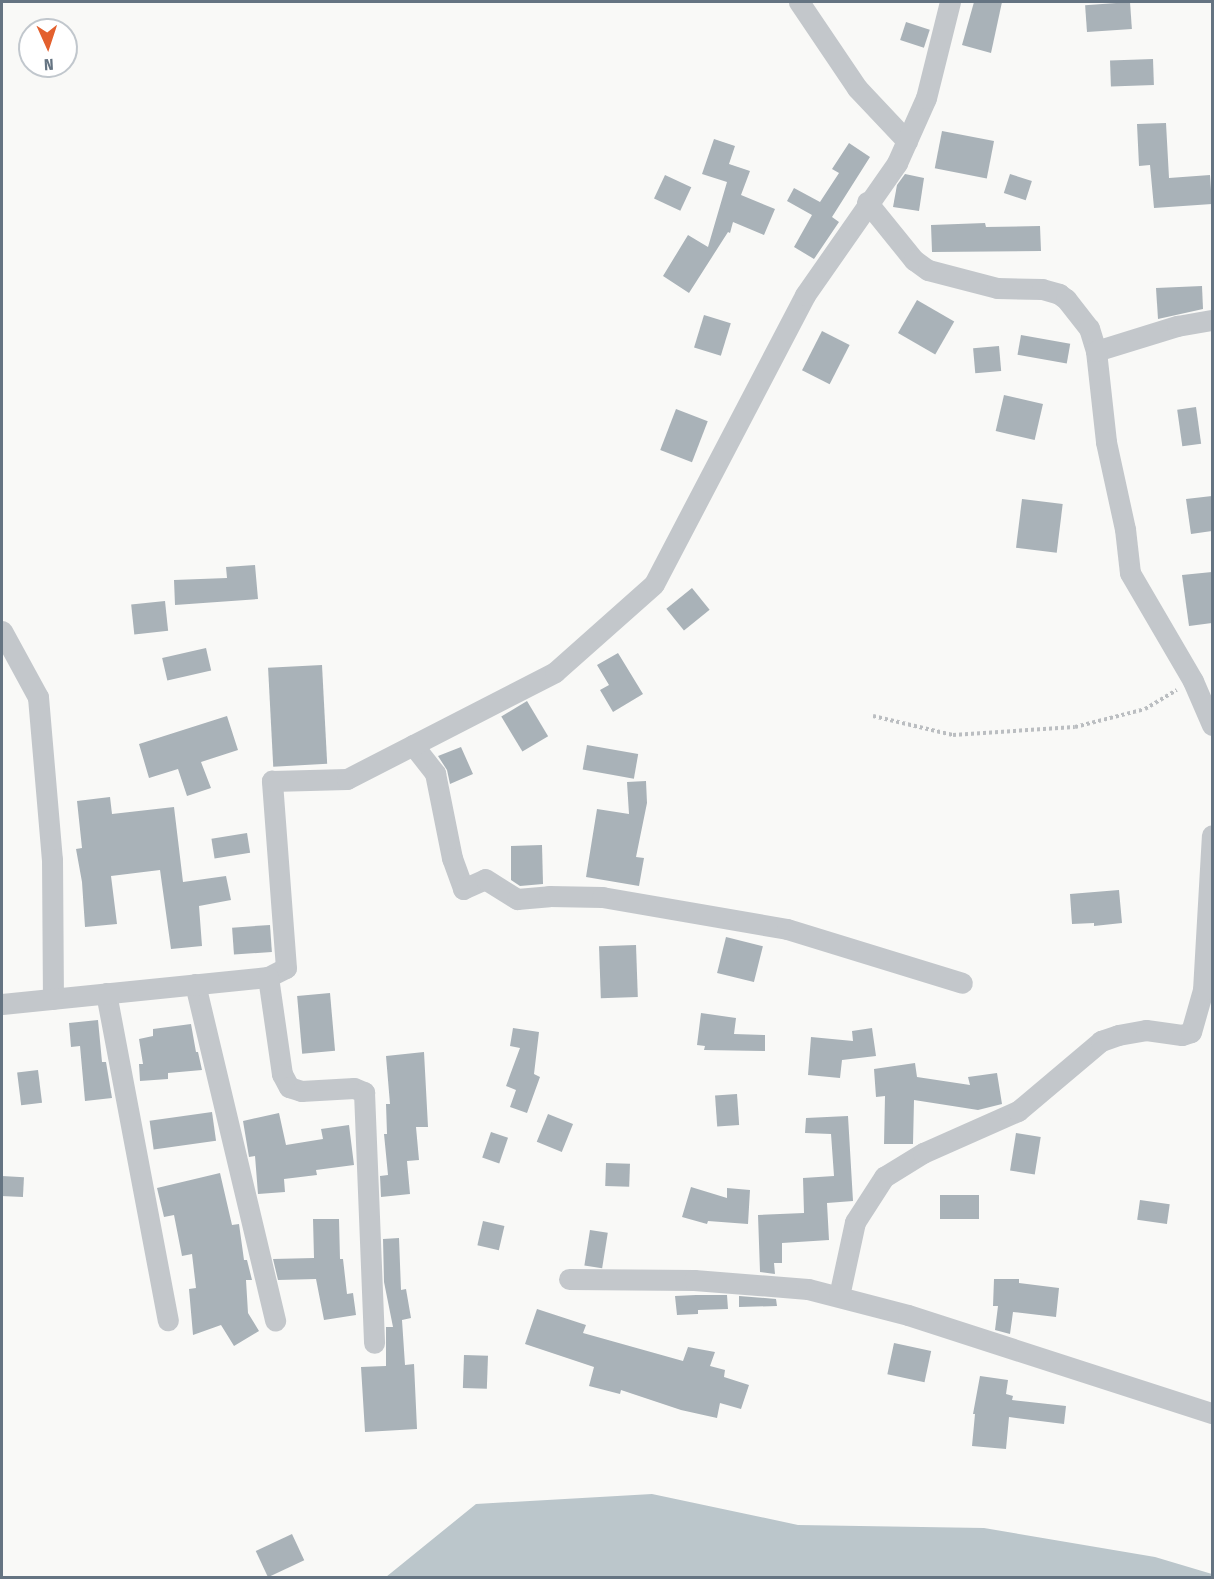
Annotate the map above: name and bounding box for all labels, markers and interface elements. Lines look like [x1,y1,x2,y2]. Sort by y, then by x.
north arrow [18,18,78,78]
text: N [44,55,54,74]

